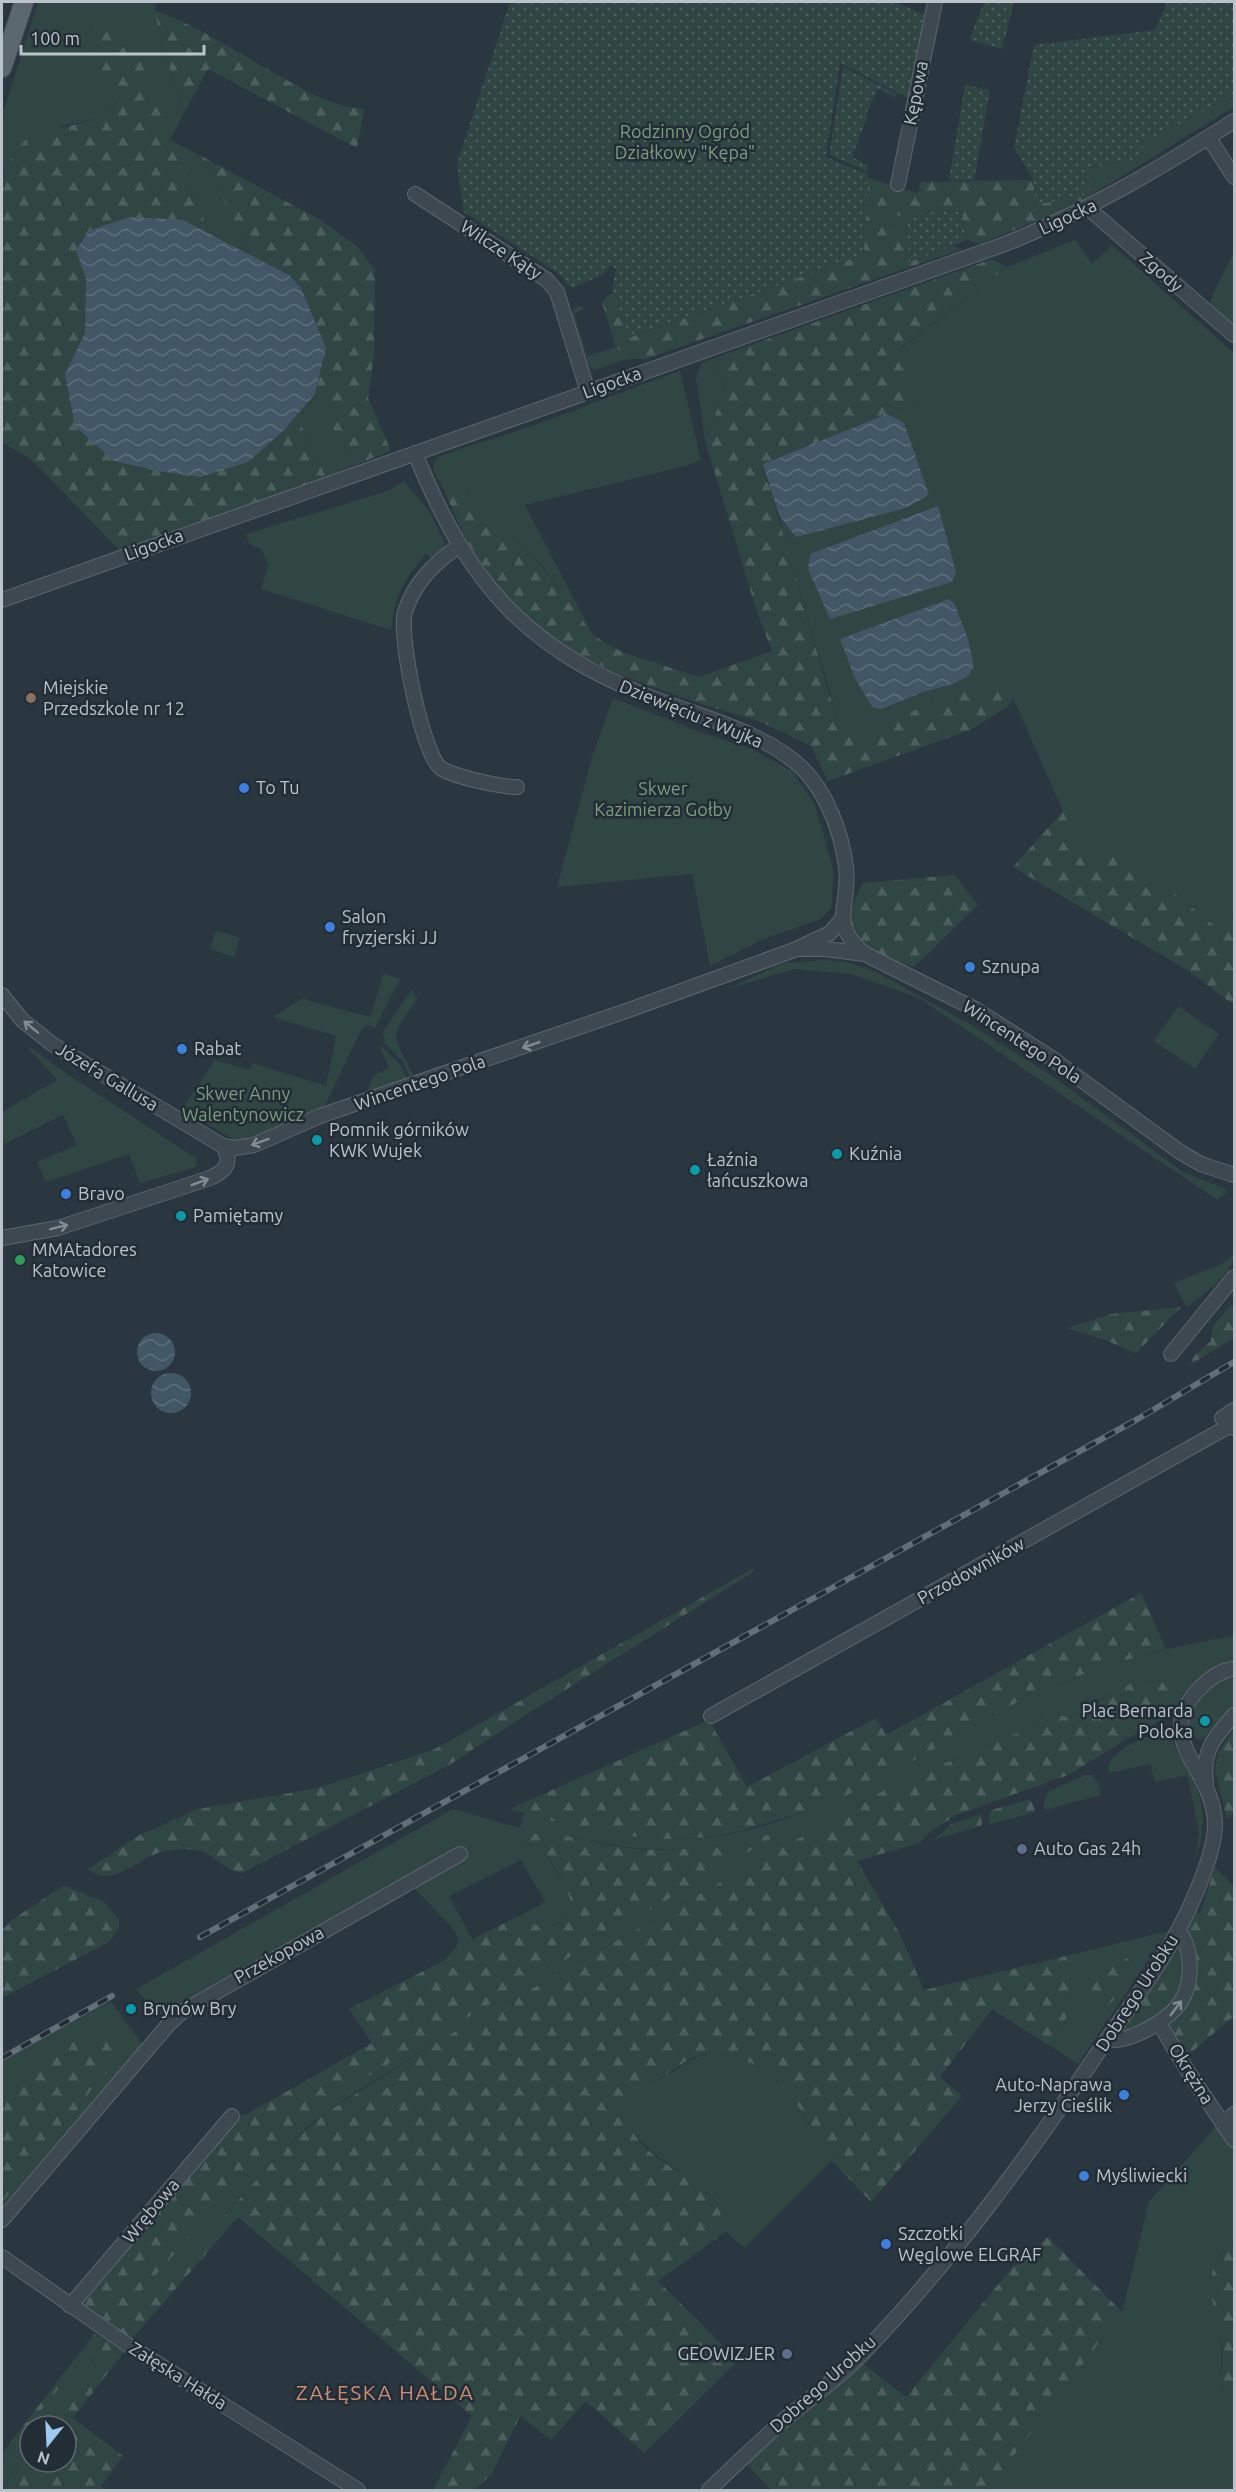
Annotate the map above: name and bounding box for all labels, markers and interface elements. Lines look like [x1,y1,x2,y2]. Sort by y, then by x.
scale bar [21,18,204,56]
text: 100 m [30,28,80,48]
street label: Kępowa [899,59,931,127]
park label: Rodzinny Ogród Działkowy "Kępa" [615,121,755,162]
street label: Ligocka [1036,194,1100,238]
street label: Wilcze Kąty [457,216,546,283]
street label: Zgody [1136,247,1187,295]
street label: Ligocka [580,362,644,402]
street label: Ligocka [122,524,186,564]
street label: Dziewięciu z Wujka [617,675,766,751]
place label: Miejskie Przedszkole nr 12 [43,677,185,718]
marker: Miejskie Przedszkole nr 12 [24,691,38,705]
place label: To Tu [256,777,300,797]
park label: Skwer Kazimierza Gołby [594,778,732,819]
marker: To Tu [237,781,251,795]
place label: Salon fryzjerski JJ [342,906,437,947]
marker: Salon fryzjerski JJ [323,920,337,934]
place label: Sznupa [982,956,1040,976]
marker: Sznupa [963,960,977,974]
street label: Wincentego Pola [960,995,1086,1087]
one-way arrow [23,1020,39,1033]
street label: Józefa Gallusa [53,1038,162,1114]
place label: Rabat [194,1038,241,1058]
one-way arrow [522,1040,541,1051]
marker: Rabat [175,1042,189,1056]
street label: Wincentego Pola [352,1050,488,1114]
park label: Skwer Anny Walentynowicz [182,1083,304,1124]
place label: Pomnik górników KWK Wujek [329,1119,469,1160]
marker: Pomnik górników KWK Wujek [310,1133,324,1147]
one-way arrow [251,1138,269,1149]
place label: Kuźnia [849,1143,902,1163]
marker: Kuźnia [830,1147,844,1161]
place label: Łaźnia łańcuszkowa [707,1149,809,1190]
marker: Łaźnia łańcuszkowa [688,1163,702,1177]
one-way arrow [190,1176,209,1187]
place label: Bravo [78,1183,125,1203]
marker: Bravo [59,1187,73,1201]
place label: Pamiętamy [193,1205,284,1225]
marker: Pamiętamy [174,1209,188,1223]
one-way arrow [49,1221,68,1233]
place label: MMAtadores Katowice [32,1239,137,1280]
marker: MMAtadores Katowice [13,1253,27,1267]
street label: Przodowników [914,1532,1027,1608]
place label: Plac Bernarda Poloka [1081,1700,1193,1741]
marker: Plac Bernarda Poloka [1198,1714,1212,1728]
place label: Auto Gas 24h [1034,1838,1141,1858]
marker: Auto Gas 24h [1015,1842,1029,1856]
street label: Przekopowa [230,1921,327,1987]
street label: Dobrego Urobku [1091,1930,1181,2055]
place label: Brynów Bry [143,1998,237,2018]
one-way arrow [1170,2000,1182,2016]
marker: Brynów Bry [124,2002,138,2016]
street label: Okrężna [1165,2040,1218,2107]
place label: Auto-Naprawa Jerzy Cieślik [995,2074,1112,2115]
marker: Auto-Naprawa Jerzy Cieślik [1117,2088,1131,2102]
place label: Myśliwiecki [1096,2165,1187,2185]
marker: Myśliwiecki [1077,2169,1091,2183]
street label: Wrębowa [118,2174,183,2246]
place label: Szczotki Węglowe ELGRAF [898,2223,1041,2264]
marker: Szczotki Węglowe ELGRAF [879,2237,893,2251]
street label: Dobrego Urobku [765,2331,879,2436]
street label: Załęska Hałda [126,2337,231,2413]
place label: GEOWIZJER [677,2343,775,2363]
marker: GEOWIZJER [780,2347,794,2361]
district label: ZAŁĘSKA HAŁDA [296,2380,474,2404]
north arrow [18,2414,78,2474]
text: N [35,2448,52,2469]

